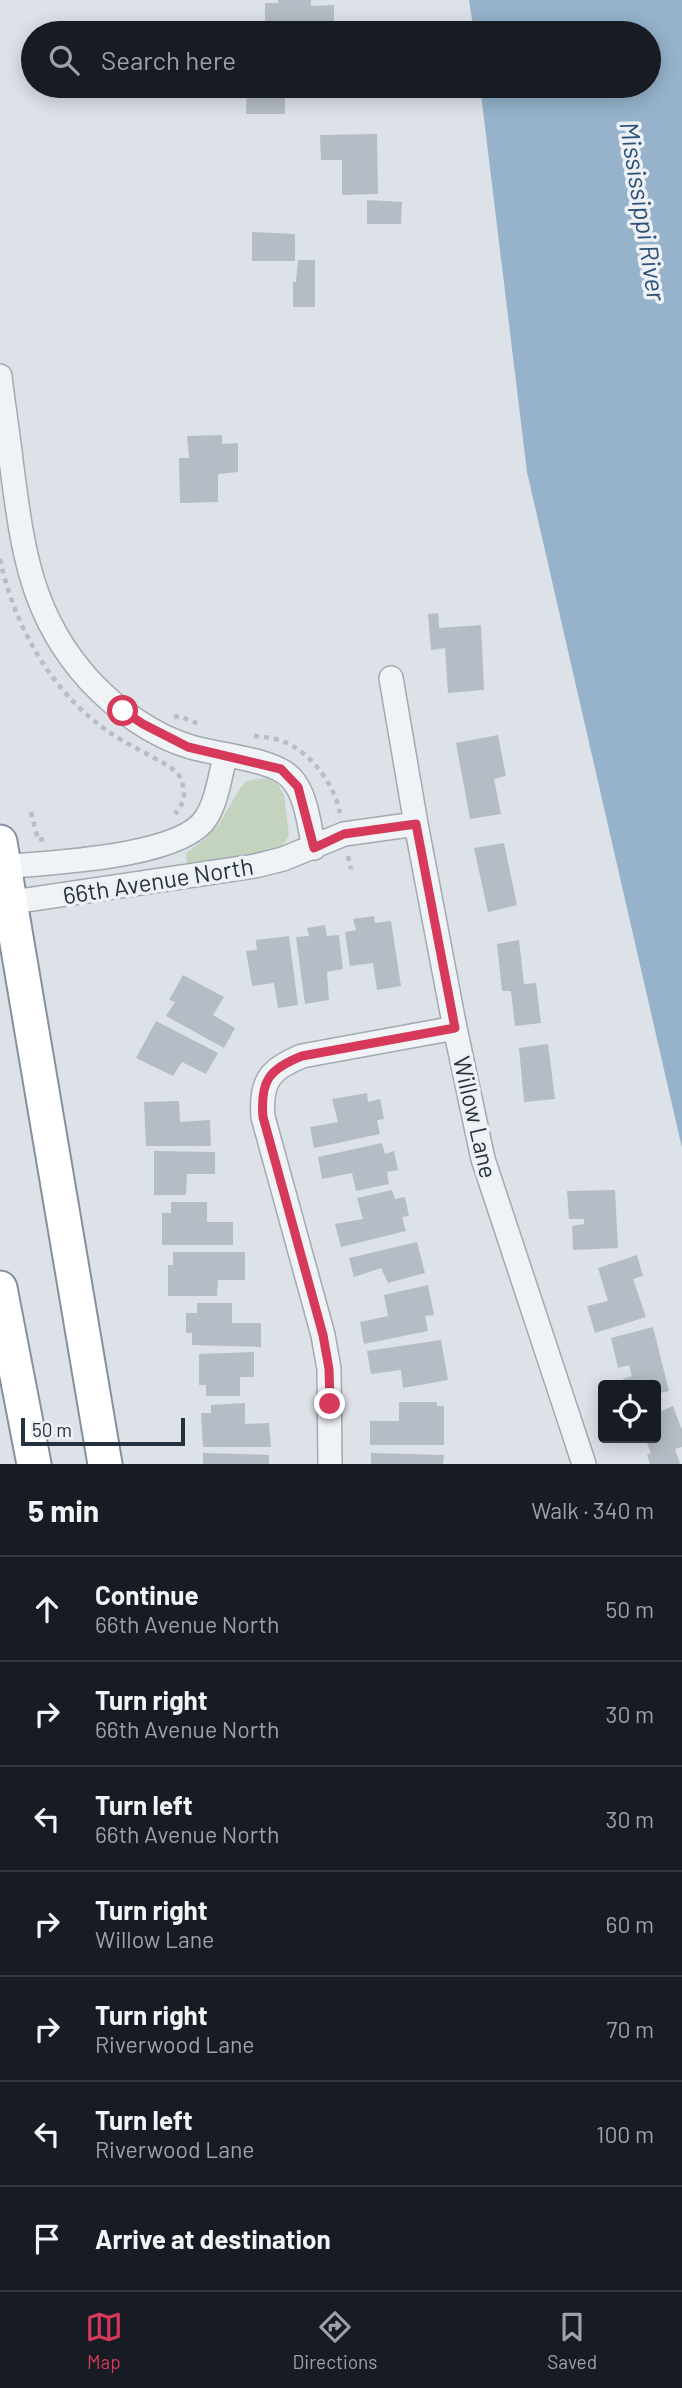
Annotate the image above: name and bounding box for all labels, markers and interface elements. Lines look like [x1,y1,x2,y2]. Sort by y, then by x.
search box [21,21,661,98]
icon: search [45,41,83,79]
text: Search here [101,44,236,75]
water label: Mississippi River [615,119,674,303]
route start [107,695,138,726]
street label: 66th Avenue North [61,851,255,909]
street label: Willow Lane [448,1053,504,1181]
map controls [598,1380,661,1443]
button: locate [598,1380,661,1443]
route end [314,1388,345,1419]
scale bar [21,1415,186,1447]
text: 50 m [32,1418,72,1441]
text: 5 min [28,1492,99,1528]
text: Walk · 340 m [531,1496,654,1524]
text: Continue [95,1579,199,1610]
icon: ahead [28,1590,66,1628]
text: 50 m [606,1595,654,1623]
text: 66th Avenue North [95,1610,279,1638]
text: Turn right [95,1684,208,1715]
icon: right [28,1695,66,1733]
text: 30 m [606,1700,654,1728]
text: 66th Avenue North [95,1715,279,1743]
text: Turn left [95,1789,193,1820]
icon: left [28,1800,66,1838]
text: 30 m [606,1805,654,1833]
text: 66th Avenue North [95,1820,279,1848]
text: Turn right [95,1894,208,1925]
icon: right [28,1905,66,1943]
text: 60 m [606,1910,654,1938]
text: Willow Lane [95,1925,214,1953]
text: Turn right [95,1999,208,2030]
icon: right [28,2010,66,2048]
text: 70 m [607,2015,654,2043]
text: Riverwood Lane [95,2030,254,2058]
text: Turn left [95,2104,193,2135]
icon: left [28,2115,66,2153]
text: 100 m [596,2120,654,2148]
text: Riverwood Lane [95,2135,254,2163]
icon: arrive [28,2220,66,2258]
text: Arrive at destination [95,2223,331,2254]
tab: Map [85,2308,123,2373]
tab: Directions [293,2308,378,2373]
tab: Saved [547,2308,597,2373]

